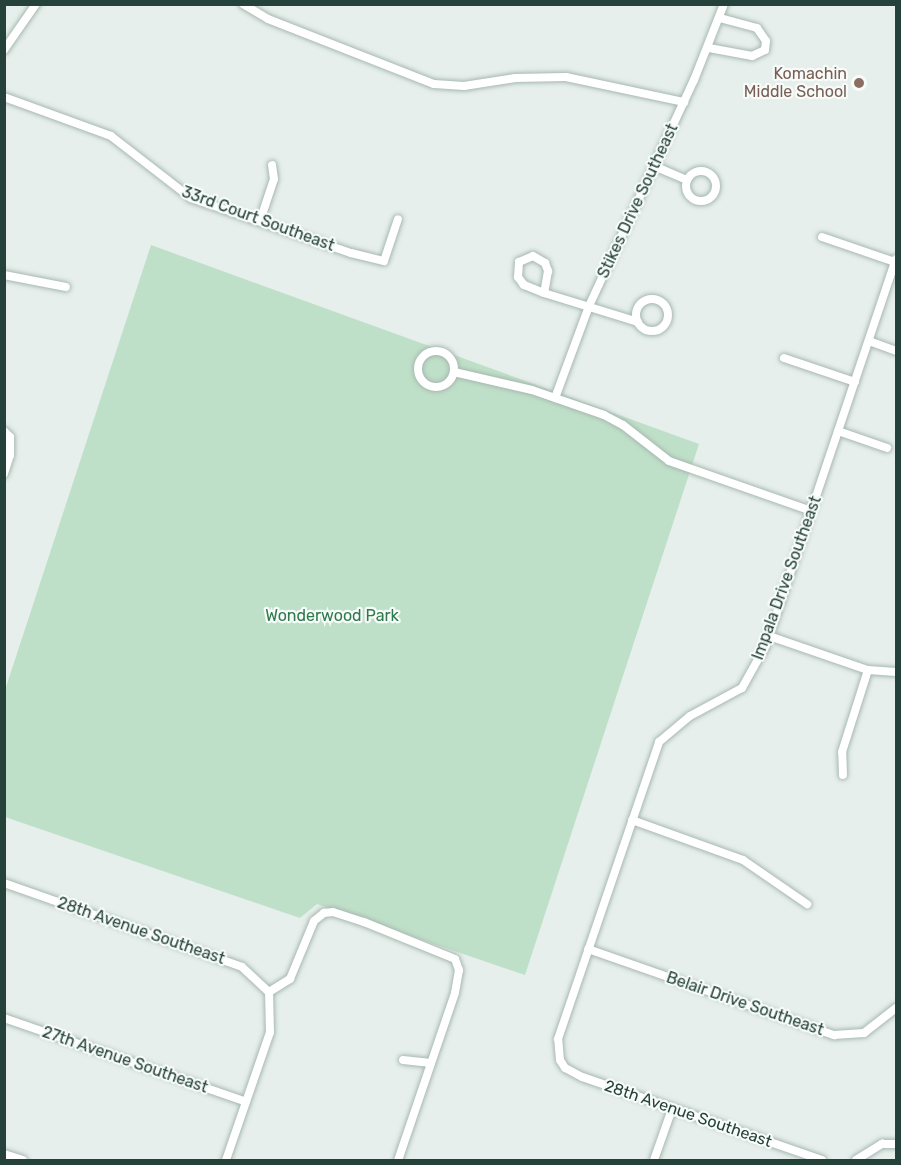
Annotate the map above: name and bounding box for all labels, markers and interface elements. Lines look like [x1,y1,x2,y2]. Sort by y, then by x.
place label: Komachin Middle School [744,64,847,102]
marker: Komachin Middle School [852,76,866,90]
street label: Stikes Drive Southeast [594,121,682,281]
street label: 33rd Court Southeast [179,182,337,256]
street label: Impala Drive Southeast [748,493,826,663]
park label: Wonderwood Park [265,606,399,626]
street label: 28th Avenue Southeast [54,893,228,969]
street label: Belair Drive Southeast [664,968,826,1040]
street label: 27th Avenue Southeast [39,1023,211,1097]
street label: 28th Avenue Southeast [601,1076,775,1152]

